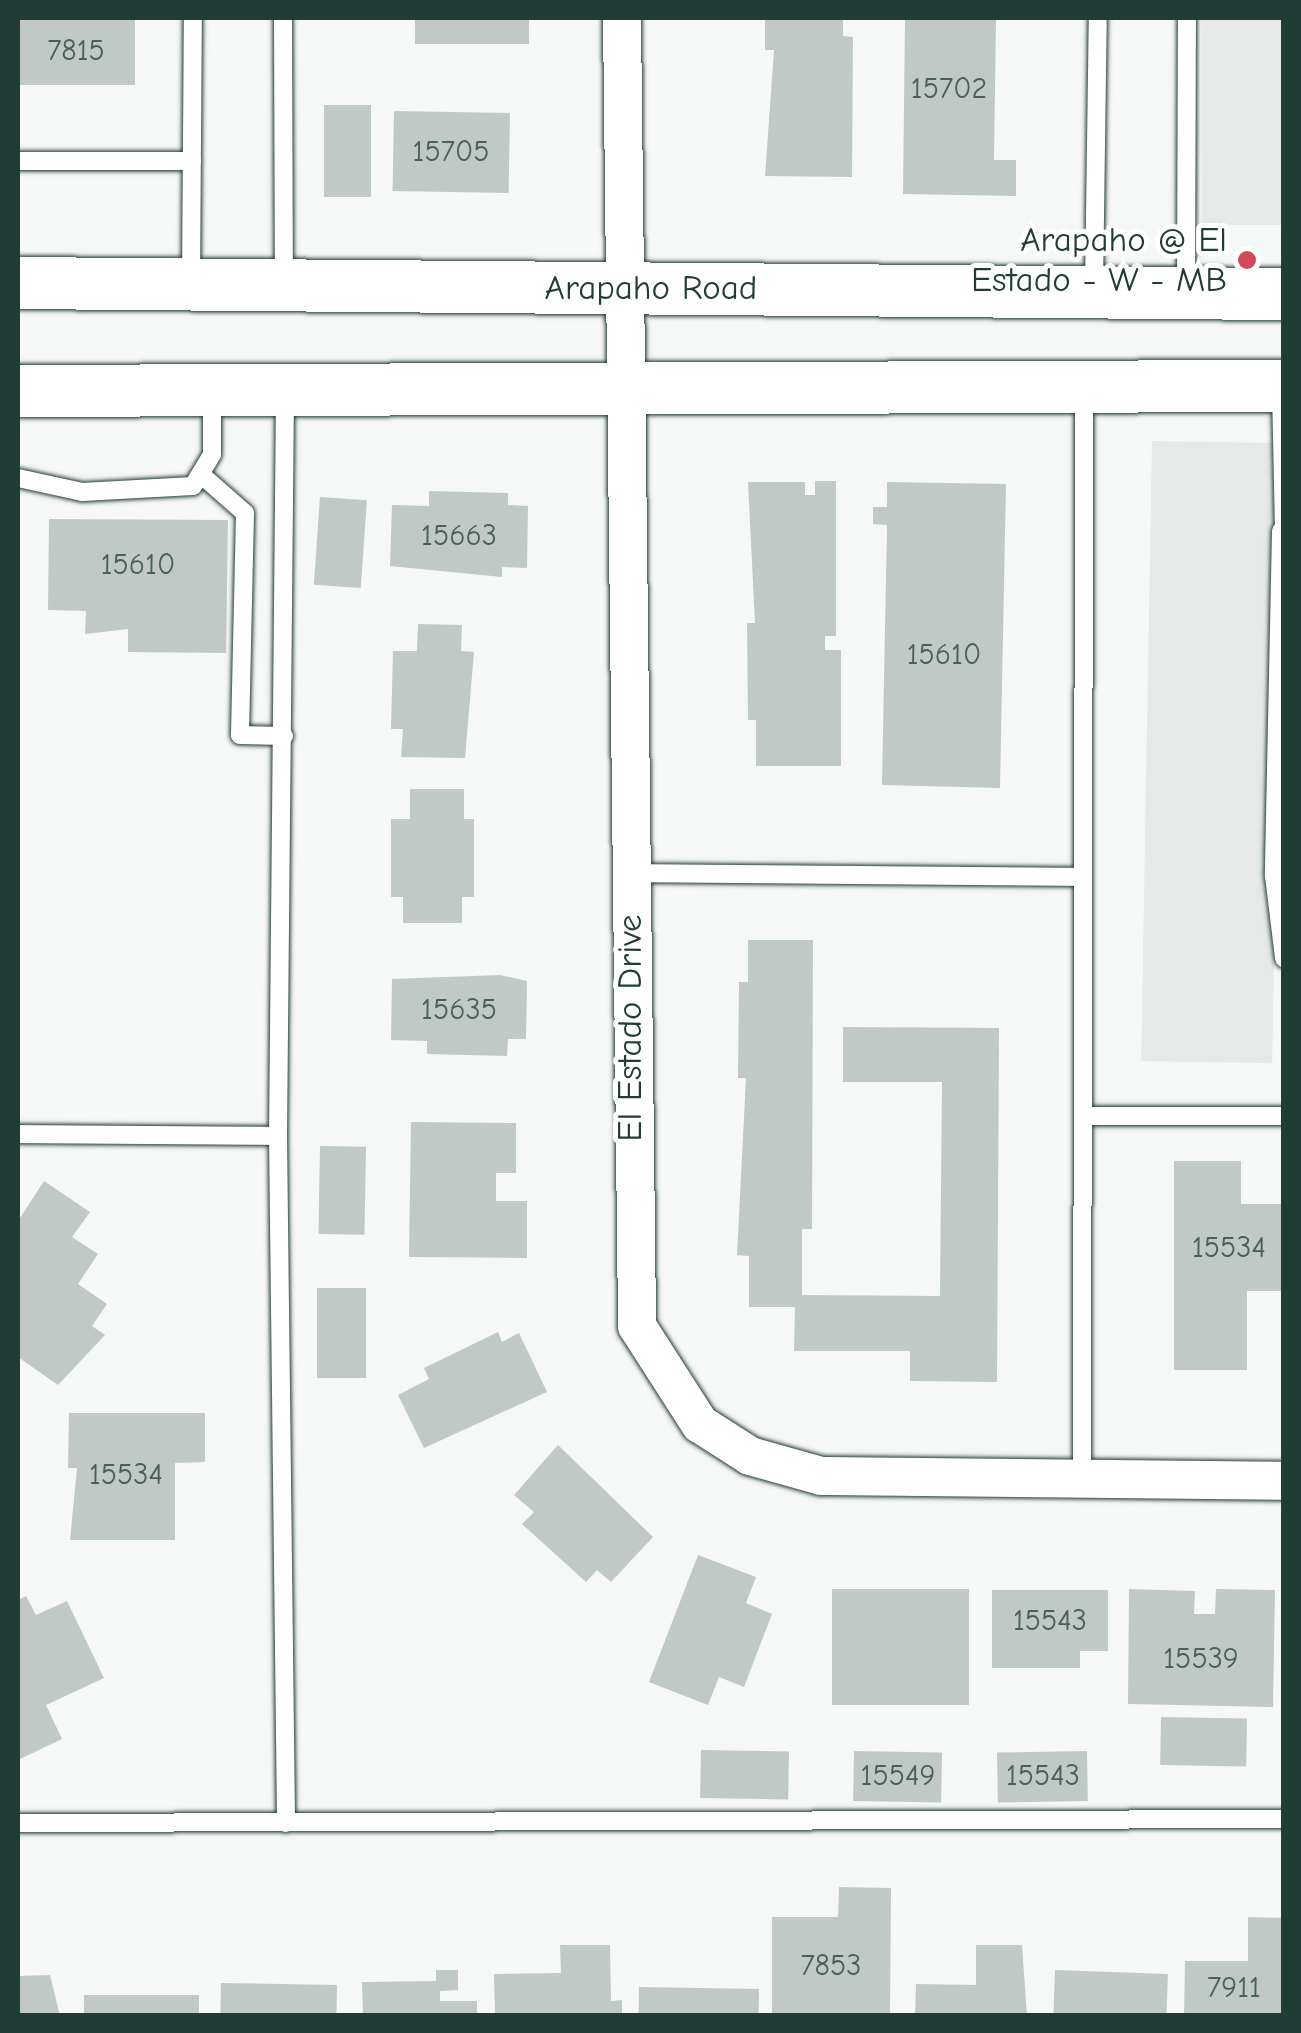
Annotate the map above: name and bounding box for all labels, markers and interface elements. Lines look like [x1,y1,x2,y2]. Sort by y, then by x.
house number: 7815 [47,33,105,69]
house number: 15702 [911,71,987,107]
house number: 15705 [413,134,489,170]
place label: Arapaho @ El Estado - W - MB [971,219,1227,301]
marker: Arapaho @ El Estado - W - MB [1236,249,1258,271]
street label: Arapaho Road [545,267,757,309]
house number: 15663 [421,518,497,554]
house number: 15610 [101,547,175,583]
house number: 15610 [907,637,981,673]
street label: El Estado Drive [609,914,651,1142]
house number: 15635 [421,992,497,1028]
house number: 15534 [1192,1230,1266,1266]
house number: 15534 [89,1457,163,1493]
house number: 15543 [1013,1603,1087,1639]
house number: 15539 [1163,1641,1239,1677]
house number: 15549 [861,1758,935,1794]
house number: 15543 [1006,1758,1080,1794]
house number: 7853 [801,1948,861,1984]
house number: 7911 [1207,1970,1261,2006]

